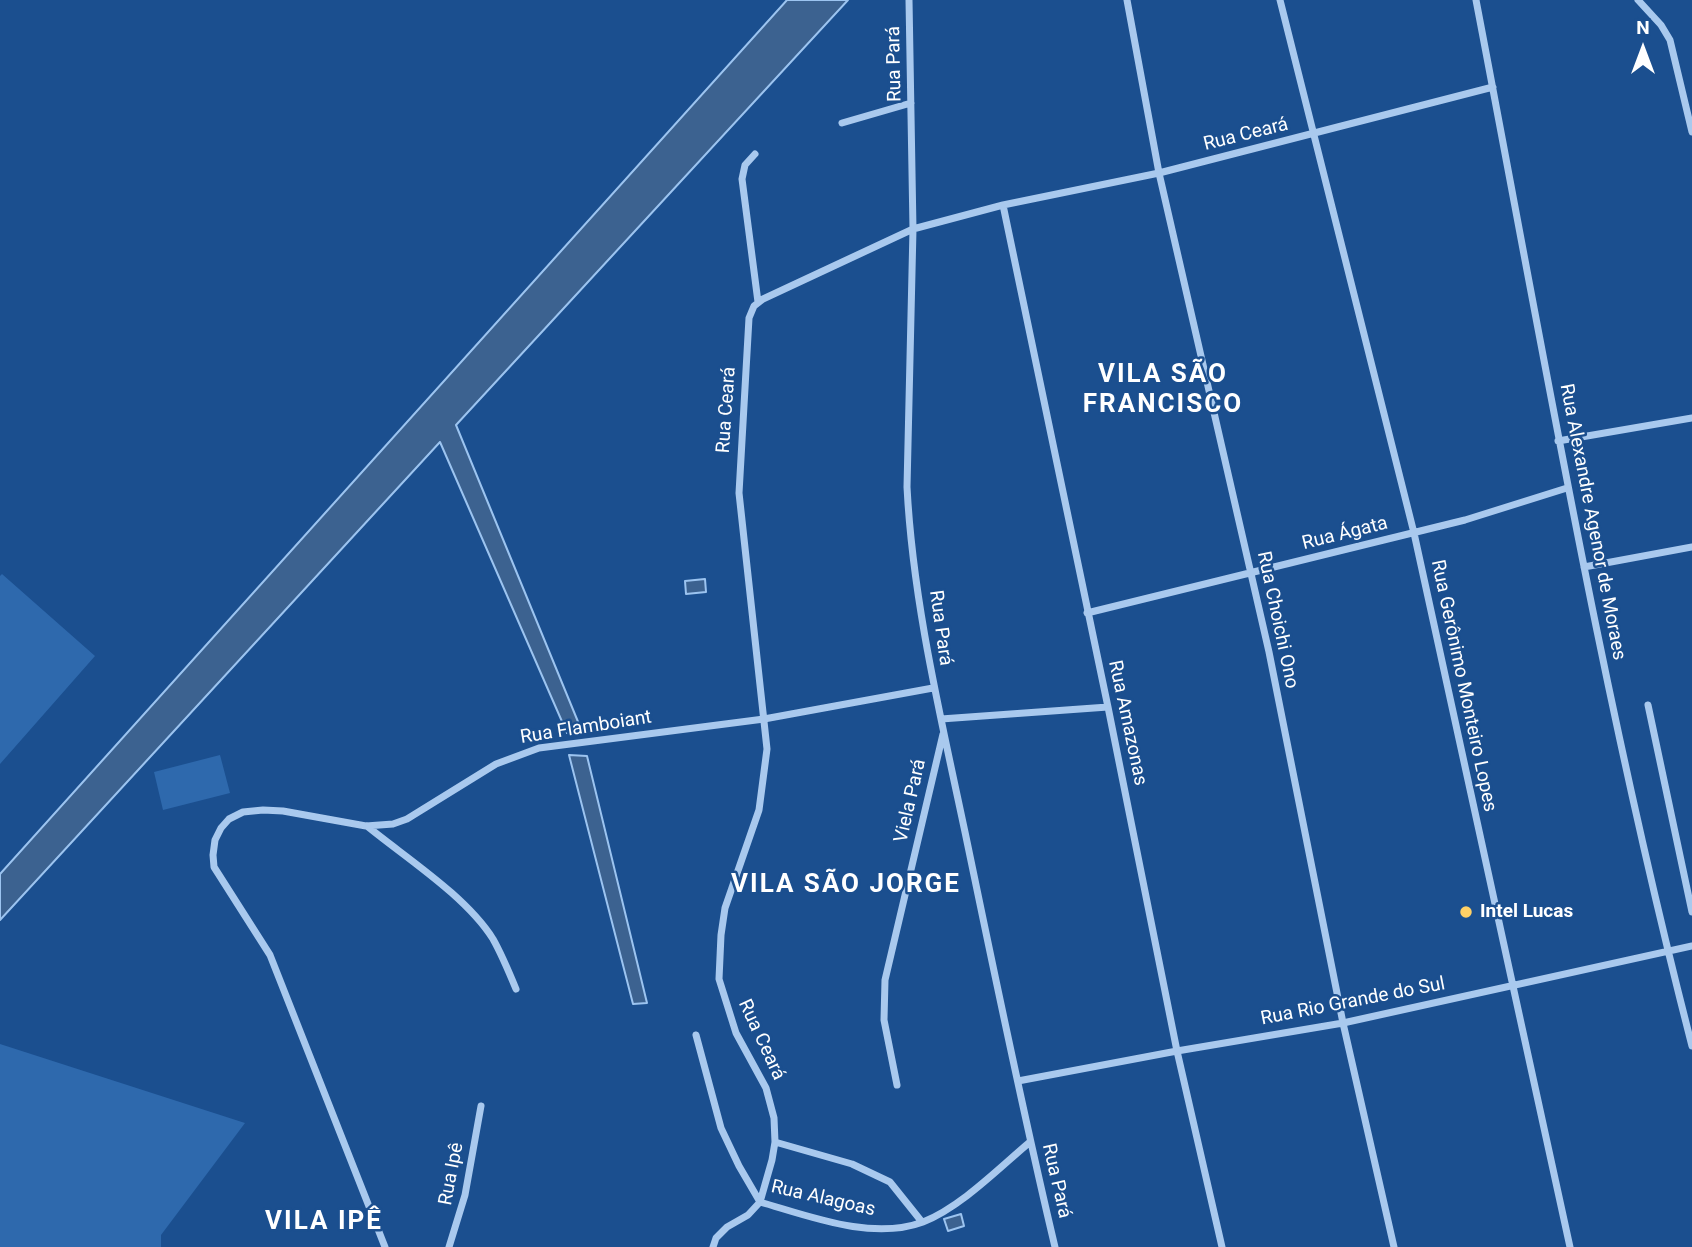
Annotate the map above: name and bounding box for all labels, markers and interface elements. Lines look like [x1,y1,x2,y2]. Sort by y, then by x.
north arrow [1608,14,1678,84]
text: N [1636,16,1650,39]
street label: Rua Pará [883,26,907,102]
street label: Rua Ceará [1201,113,1291,157]
district label: VILA SÃO FRANCISCO [1084,359,1242,420]
street label: Rua Ceará [713,366,741,454]
street label: Rua Alexandre Agenor de Moraes [1554,382,1630,662]
street label: Rua Ágata [1300,512,1390,556]
street label: Rua Choichi Ono [1251,549,1303,691]
street label: Rua Gerônimo Monteiro Lopes [1425,558,1501,814]
street label: Rua Pará [923,589,957,667]
street label: Rua Amazonas [1103,658,1151,788]
street label: Rua Flamboiant [519,706,653,750]
street label: Viela Pará [890,757,932,845]
district label: VILA SÃO JORGE [733,869,959,901]
place label: Intel Lucas [1480,901,1573,923]
marker: Intel Lucas [1458,904,1474,920]
street label: Rua Rio Grande do Sul [1259,973,1447,1031]
street label: Rua Ceará [732,996,790,1084]
street label: Rua Ipê [435,1141,469,1207]
street label: Rua Pará [1036,1141,1076,1221]
street label: Rua Alagoas [769,1176,877,1222]
district label: VILA IPÊ [266,1206,382,1238]

